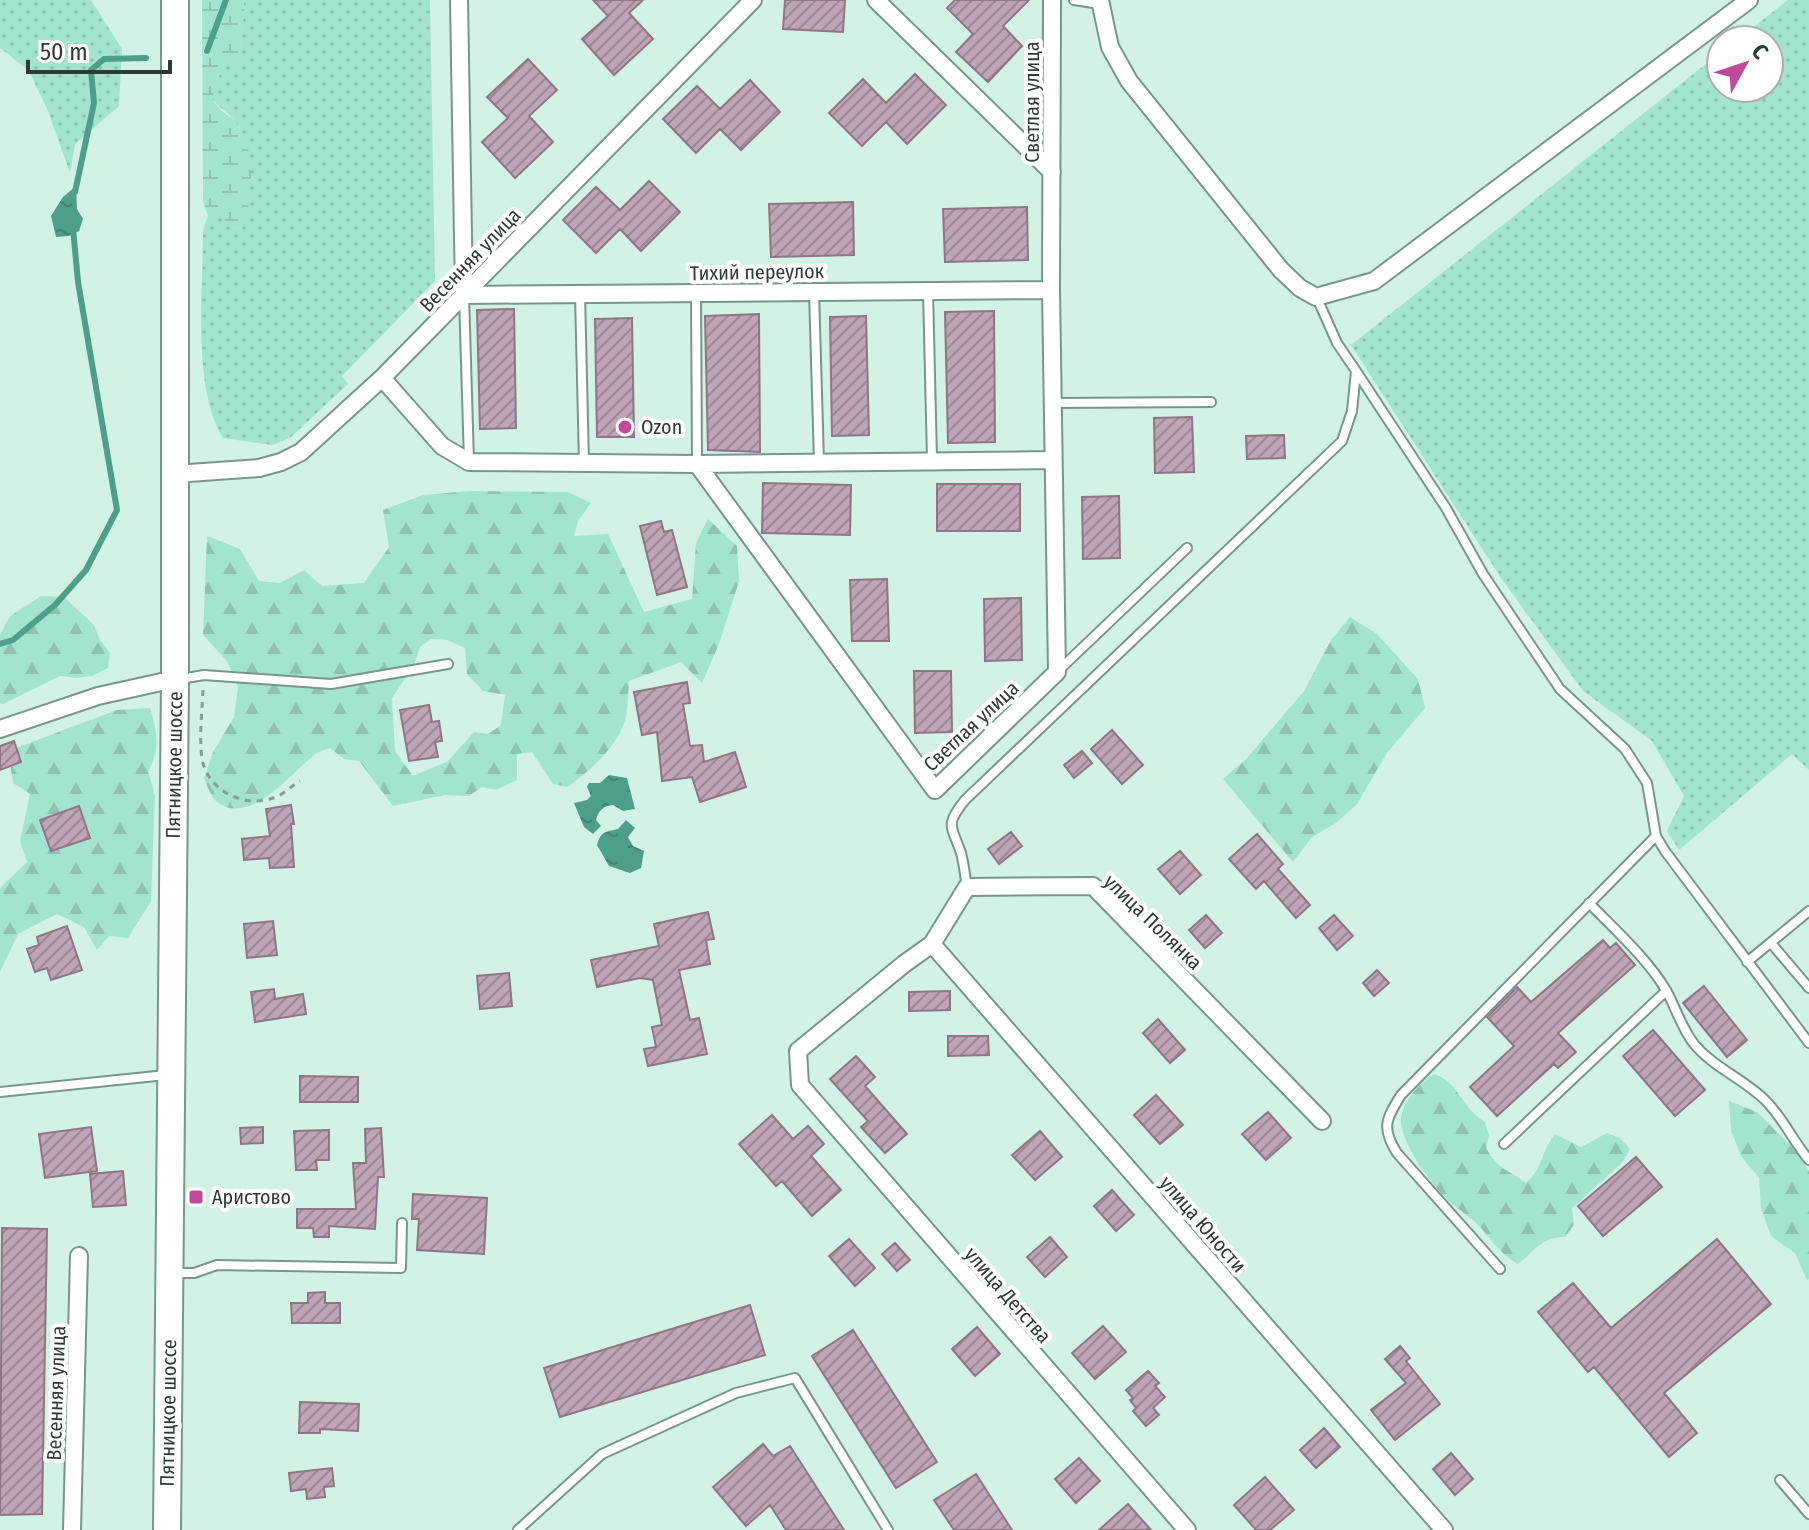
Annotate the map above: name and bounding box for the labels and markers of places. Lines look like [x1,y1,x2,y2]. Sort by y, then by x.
place label: Ozon [641,415,682,439]
marker: Ozon [616,418,634,436]
place label: Аристово [212,1185,291,1209]
marker: Аристово [187,1188,205,1206]

